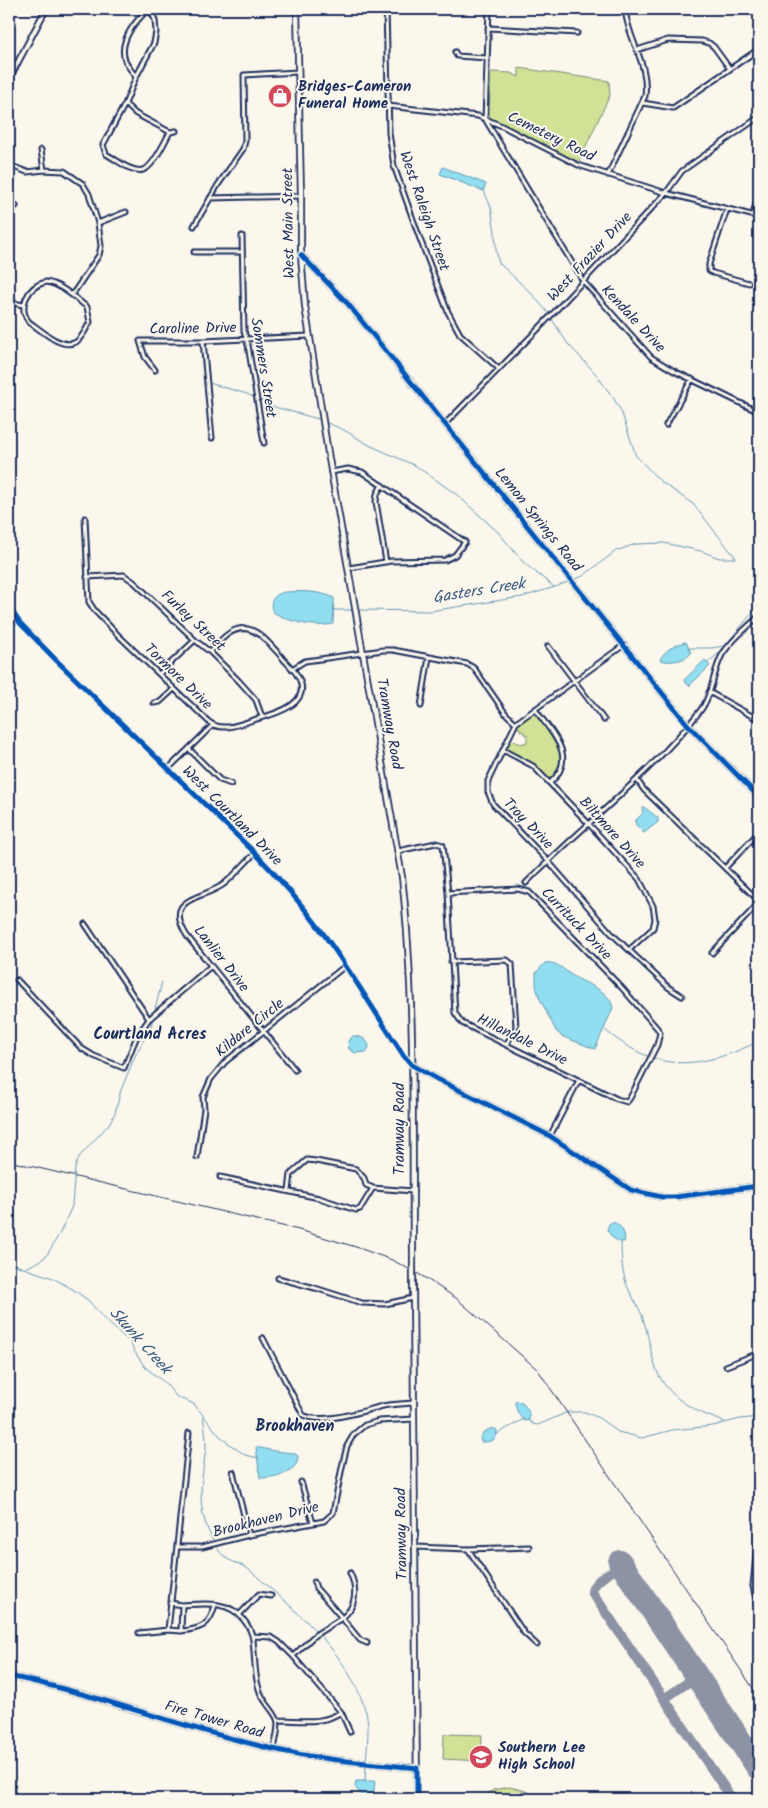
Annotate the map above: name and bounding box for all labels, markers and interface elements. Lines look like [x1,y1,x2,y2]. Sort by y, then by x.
place label: Bridges-Cameron Funeral Home [298,75,411,116]
shop icon: Bridges-Cameron Funeral Home [267,83,293,109]
street label: Cemetery Road [503,105,599,169]
street label: West Raleigh Street [392,148,456,275]
street label: West Main Street [276,167,302,279]
street label: West Frazier Drive [542,206,638,308]
street label: Kendale Drive [595,279,671,359]
street label: Caroline Drive [149,316,237,342]
street label: Sommers Street [243,316,283,420]
street label: Lemon Springs Road [488,462,588,578]
water label: Gasters Creek [431,571,529,611]
street label: Furley Street [155,584,231,658]
street label: Tormore Drive [138,638,218,716]
street label: Tramway Road [369,676,409,772]
street label: West Courtland Drive [176,760,288,872]
street label: Biltmore Drive [573,791,651,875]
street label: Troy Drive [497,793,559,856]
street label: Currituck Drive [535,882,617,966]
street label: Lanlier Drive [187,920,255,998]
street label: Kildare Circle [210,992,290,1063]
street label: Hillandale Drive [473,1008,572,1072]
district label: Courtland Acres [94,1022,207,1047]
street label: Tramway Road [388,1082,412,1175]
water label: Skunk Creek [103,1302,179,1382]
district label: Brookhaven [256,1414,335,1439]
street label: Tramway Road [389,1487,415,1580]
street label: Brookhaven Drive [210,1495,322,1545]
street label: Fire Tower Road [162,1694,267,1746]
place label: Southern Lee High School [498,1736,586,1777]
school or university icon: Southern Lee High School [468,1744,494,1770]

